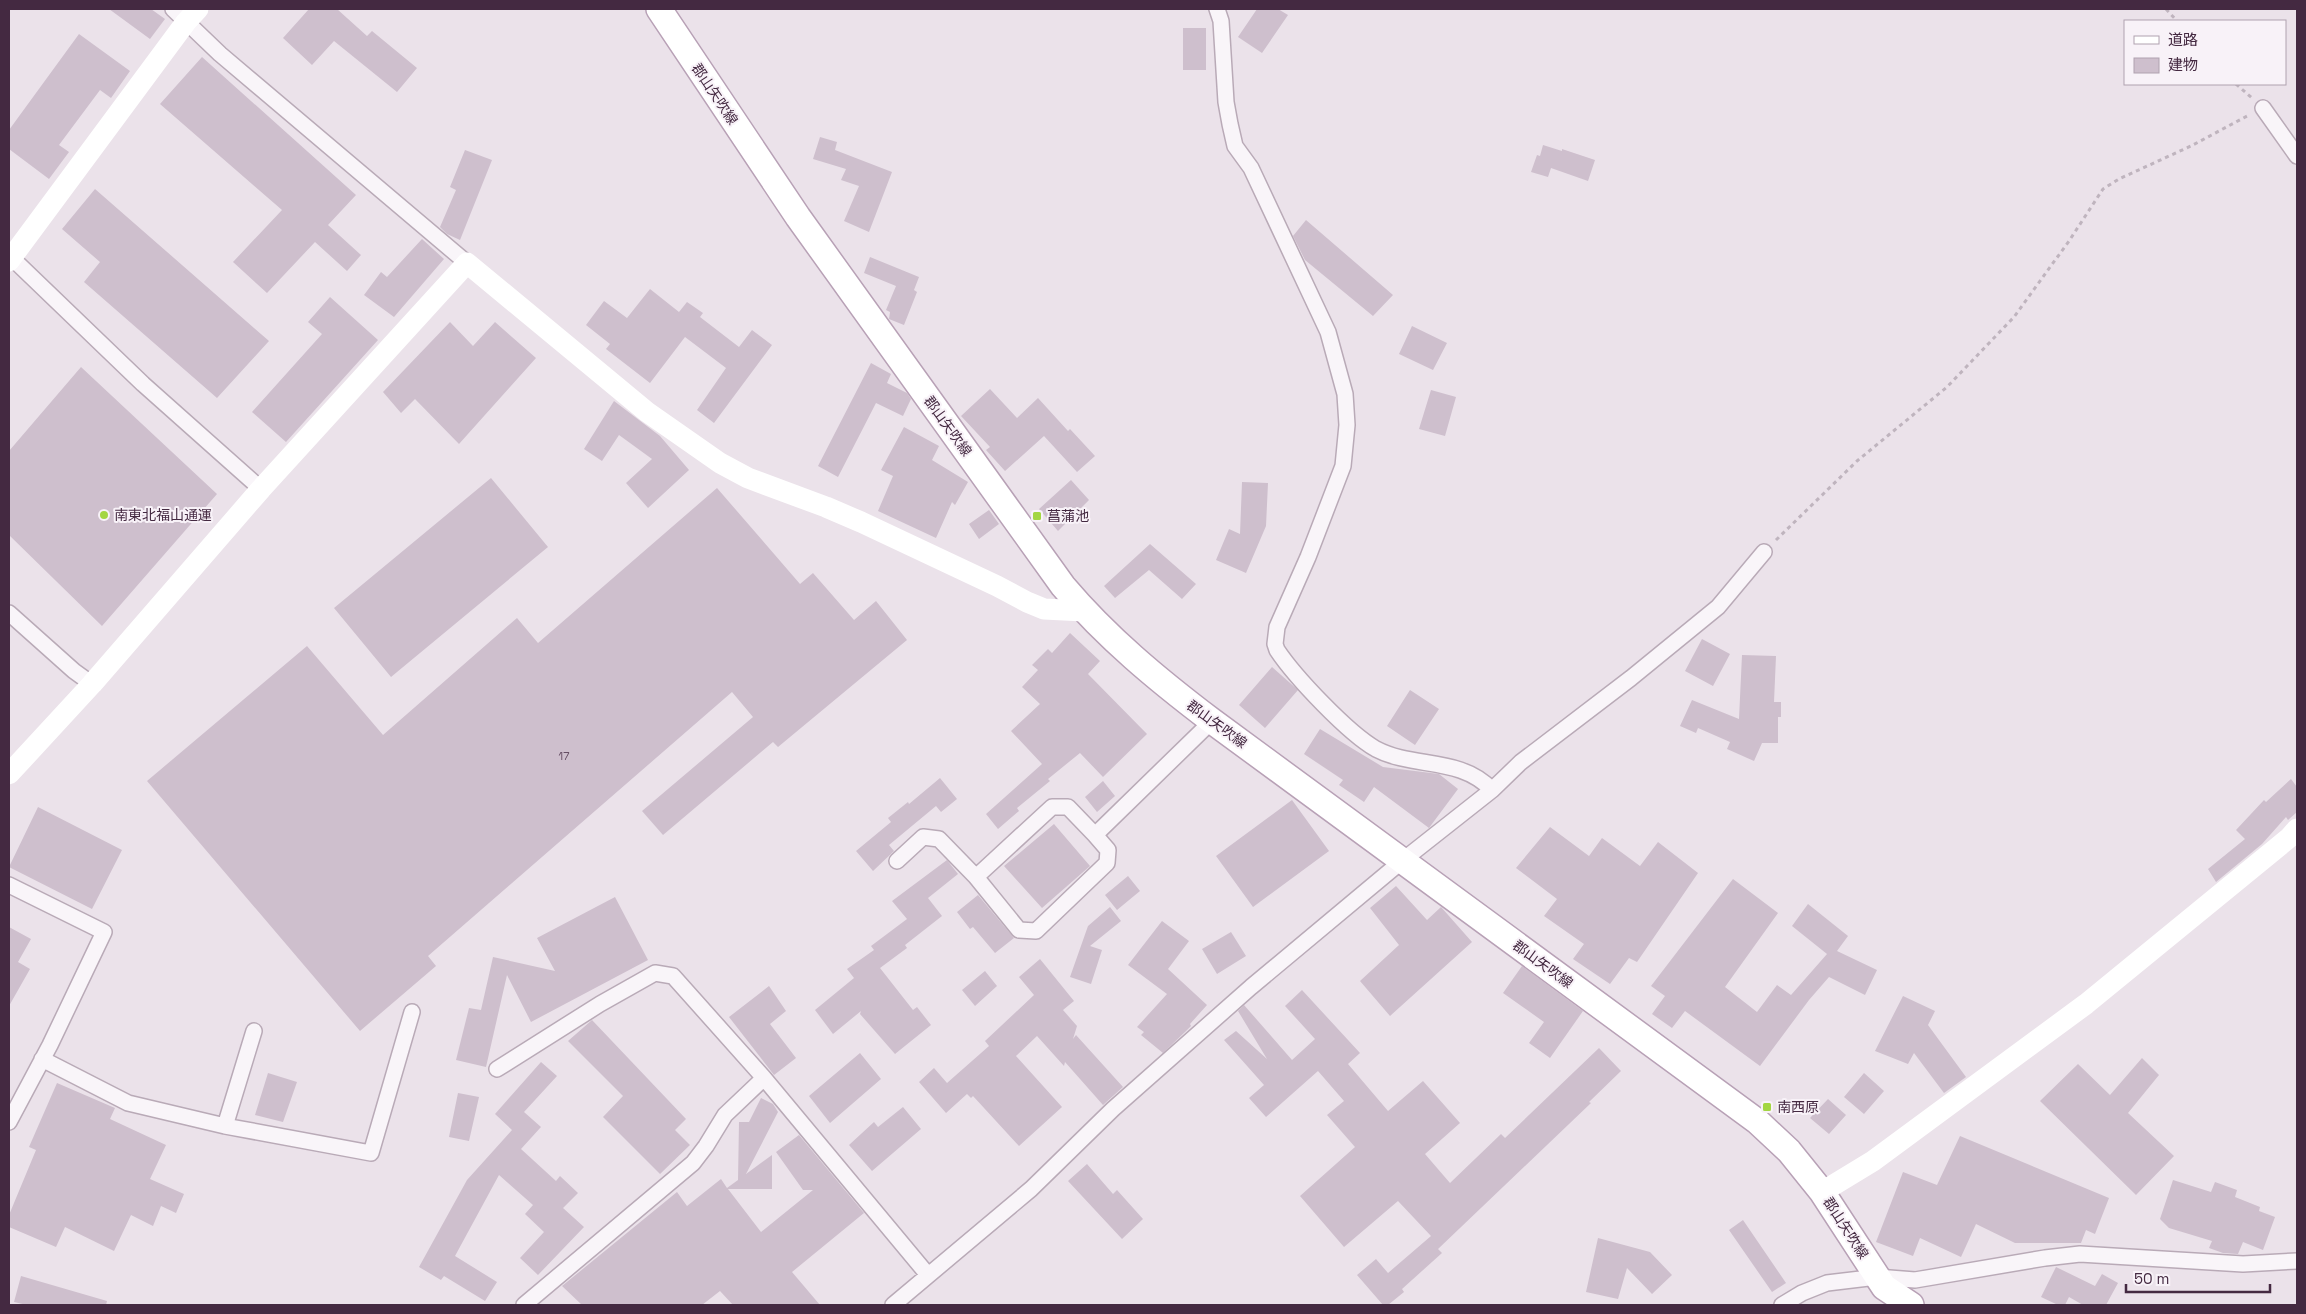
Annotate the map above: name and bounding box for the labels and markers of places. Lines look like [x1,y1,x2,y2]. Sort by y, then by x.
place label: 南東北福山通運 [114,506,212,524]
place label: 菖蒲池 [1047,507,1089,525]
marker: 南東北福山通運 [98,509,110,521]
marker: 菖蒲池 [1031,510,1043,522]
place label: 南西原 [1777,1098,1819,1116]
marker: 南西原 [1761,1101,1773,1113]

